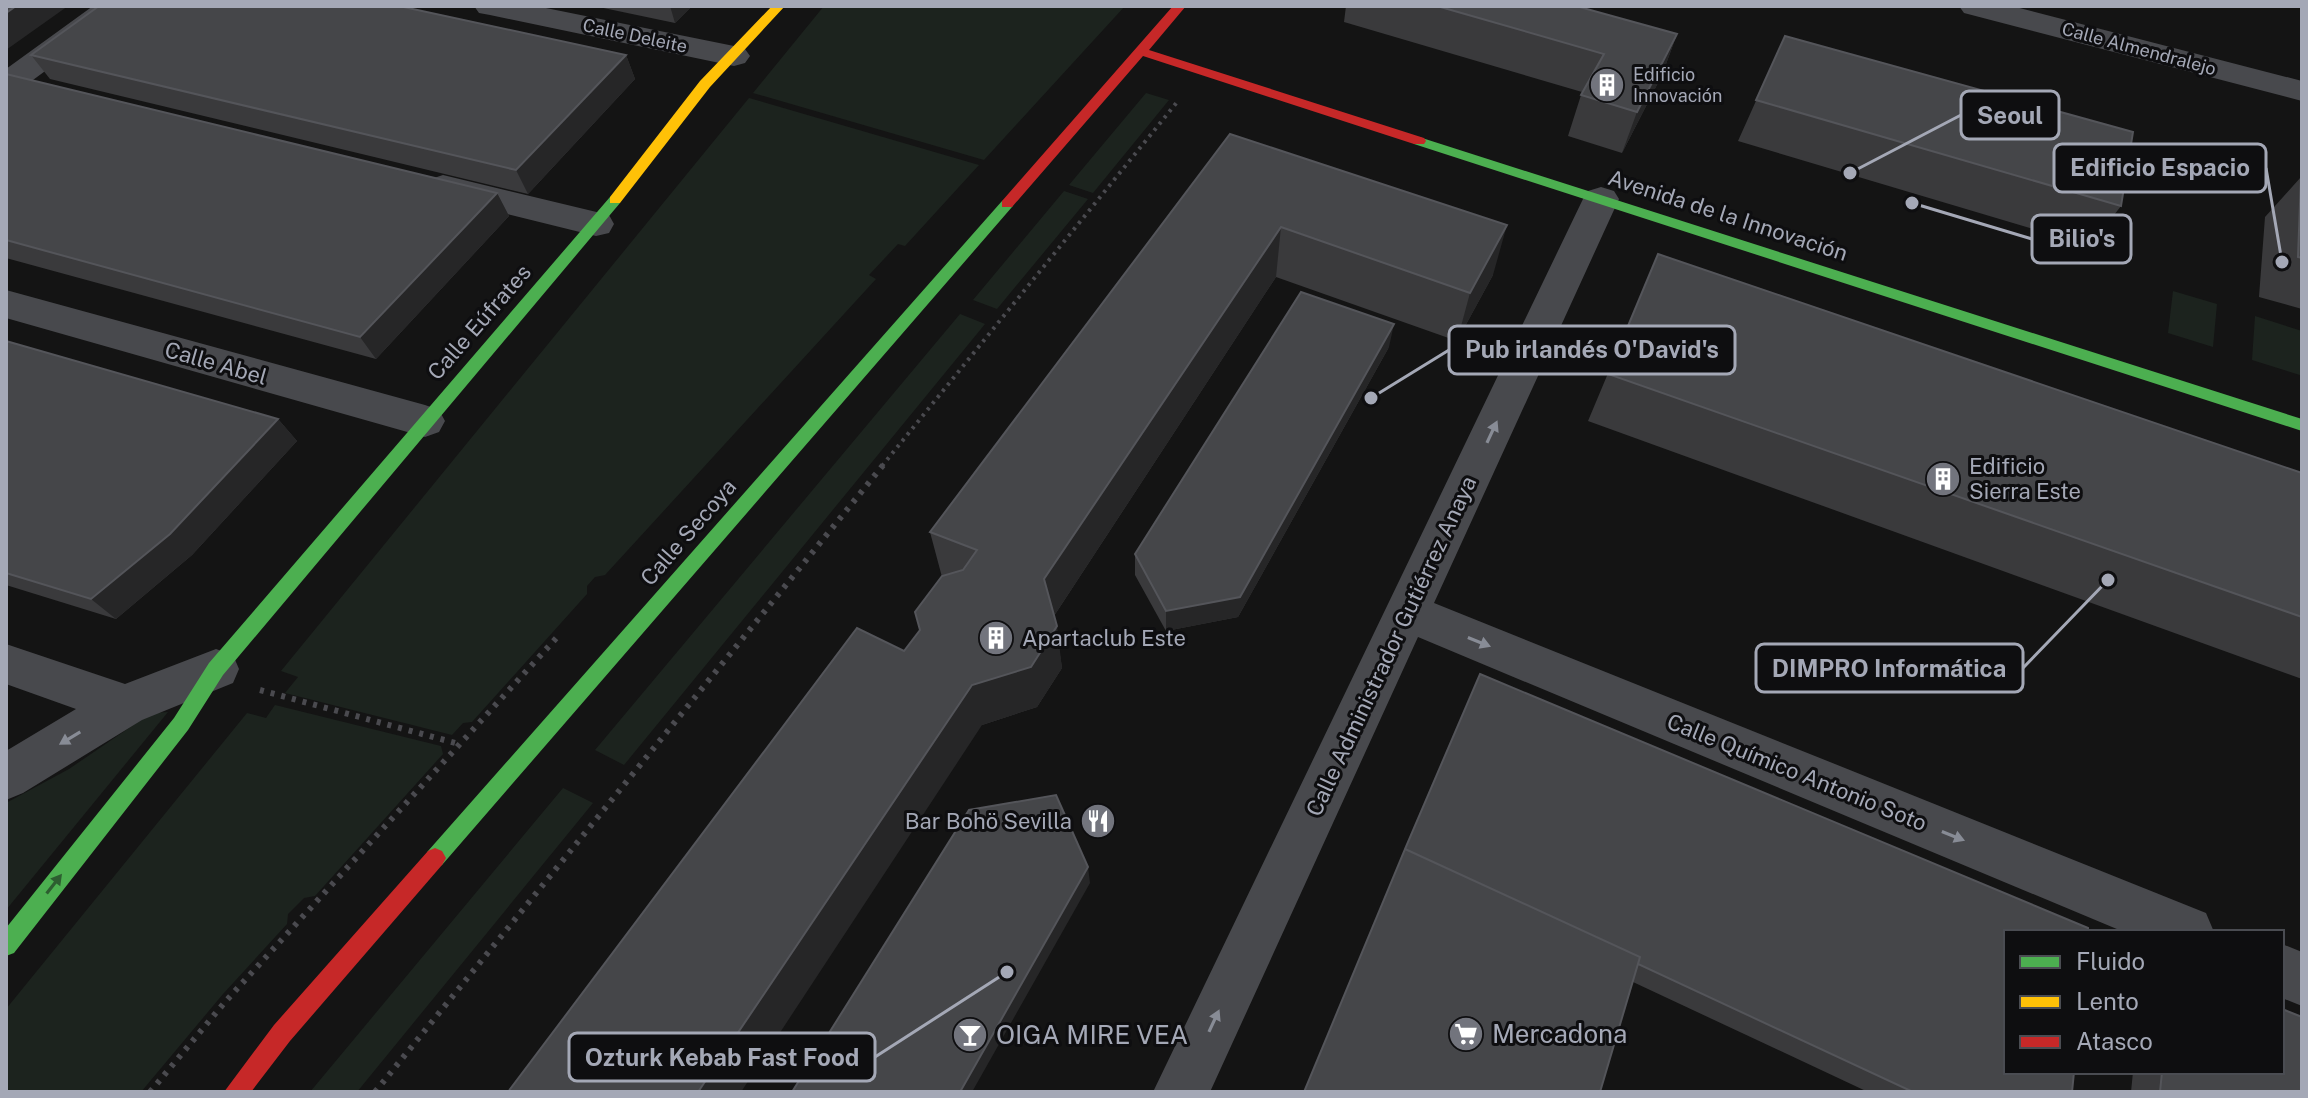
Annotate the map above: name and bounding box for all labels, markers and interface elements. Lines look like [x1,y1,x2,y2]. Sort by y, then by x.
street label: Calle Deleite [581,14,689,57]
street label: Calle Almendralejo [2060,18,2219,79]
place label: Edificio Innovación [1633,64,1722,106]
building icon: Edificio Innovación [1588,66,1626,104]
callout: Seoul [1961,91,2059,139]
text: Seoul [1977,101,2043,129]
callout: Edificio Espacio [2054,144,2266,192]
text: Edificio Espacio [2070,153,2250,181]
street label: Avenida de la Innovación [1605,164,1851,266]
callout: Bilio's [2032,215,2131,263]
text: Bilio's [2049,224,2115,252]
street label: Calle Eúfrates [422,259,536,385]
callout: Pub irlandés O'David's [1449,326,1735,374]
text: Pub irlandés O'David's [1465,335,1719,363]
street label: Calle Abel [162,336,270,390]
one-way arrow [1485,420,1499,443]
place label: Edificio Sierra Este [1969,453,2081,504]
building icon: Edificio Sierra Este [1924,460,1962,498]
street label: Calle Administrador Gutiérrez Anaya [1301,472,1481,820]
street label: Calle Secoya [635,474,741,590]
building icon: Apartaclub Este [977,619,1015,657]
place label: Apartaclub Este [1022,625,1186,651]
one-way arrow [1467,635,1491,648]
callout: DIMPRO Informática [1756,644,2023,692]
text: DIMPRO Informática [1772,654,2006,682]
street label: Calle Químico Antonio Soto [1663,708,1931,836]
one-way arrow [59,731,81,745]
restaurant icon: Bar Bohö Sevilla [1079,802,1117,840]
place label: Bar Bohö Sevilla [905,808,1072,834]
one-way arrow [1941,830,1965,843]
one-way arrow [46,874,62,894]
legend [2004,930,2284,1074]
text: Fluido [2076,947,2145,975]
text: Lento [2076,987,2139,1015]
one-way arrow [1207,1010,1221,1033]
supermarket icon: Mercadona [1447,1015,1485,1053]
bar icon: OIGA MIRE VEA [951,1016,989,1054]
place label: Mercadona [1492,1018,1627,1049]
place label: OIGA MIRE VEA [996,1019,1188,1050]
text: Atasco [2076,1027,2153,1055]
callout: Ozturk Kebab Fast Food [569,1033,875,1081]
text: Ozturk Kebab Fast Food [585,1043,859,1071]

